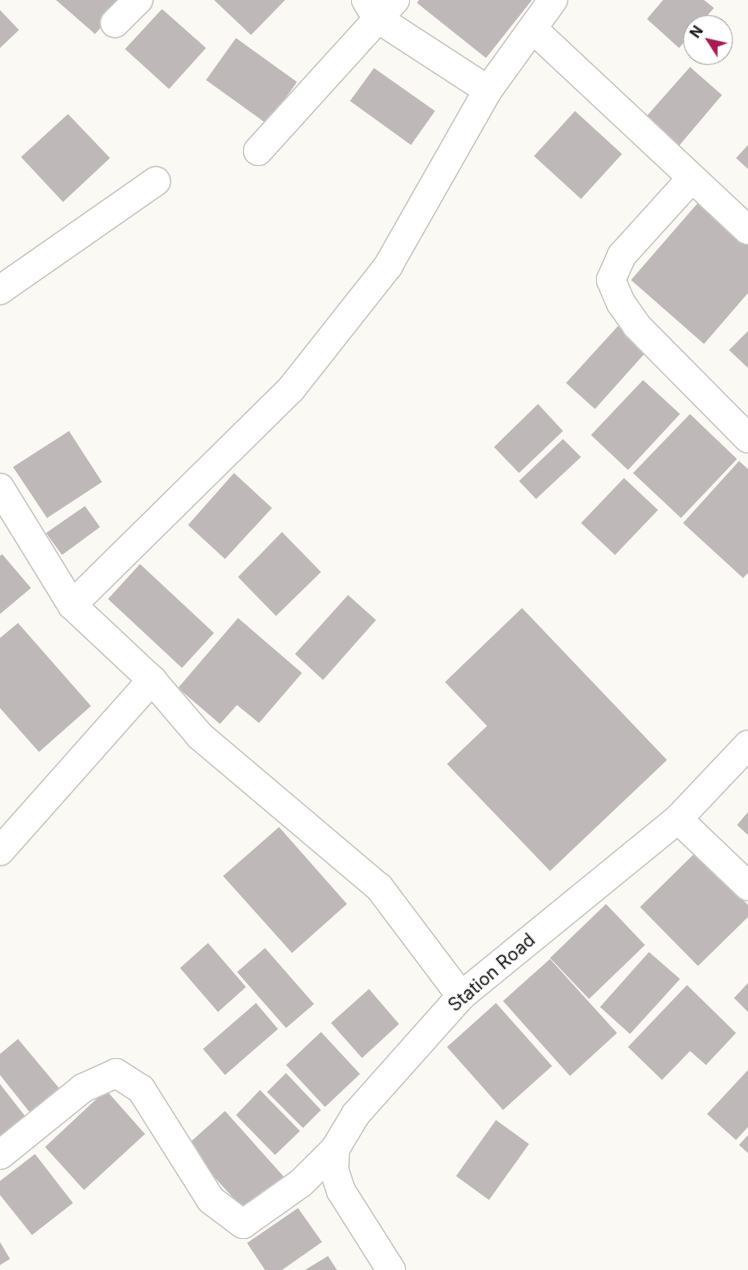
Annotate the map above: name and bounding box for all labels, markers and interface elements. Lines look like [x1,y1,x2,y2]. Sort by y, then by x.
north arrow [683,15,733,65]
text: N [686,22,706,41]
street label: Station Road [444,929,540,1017]

